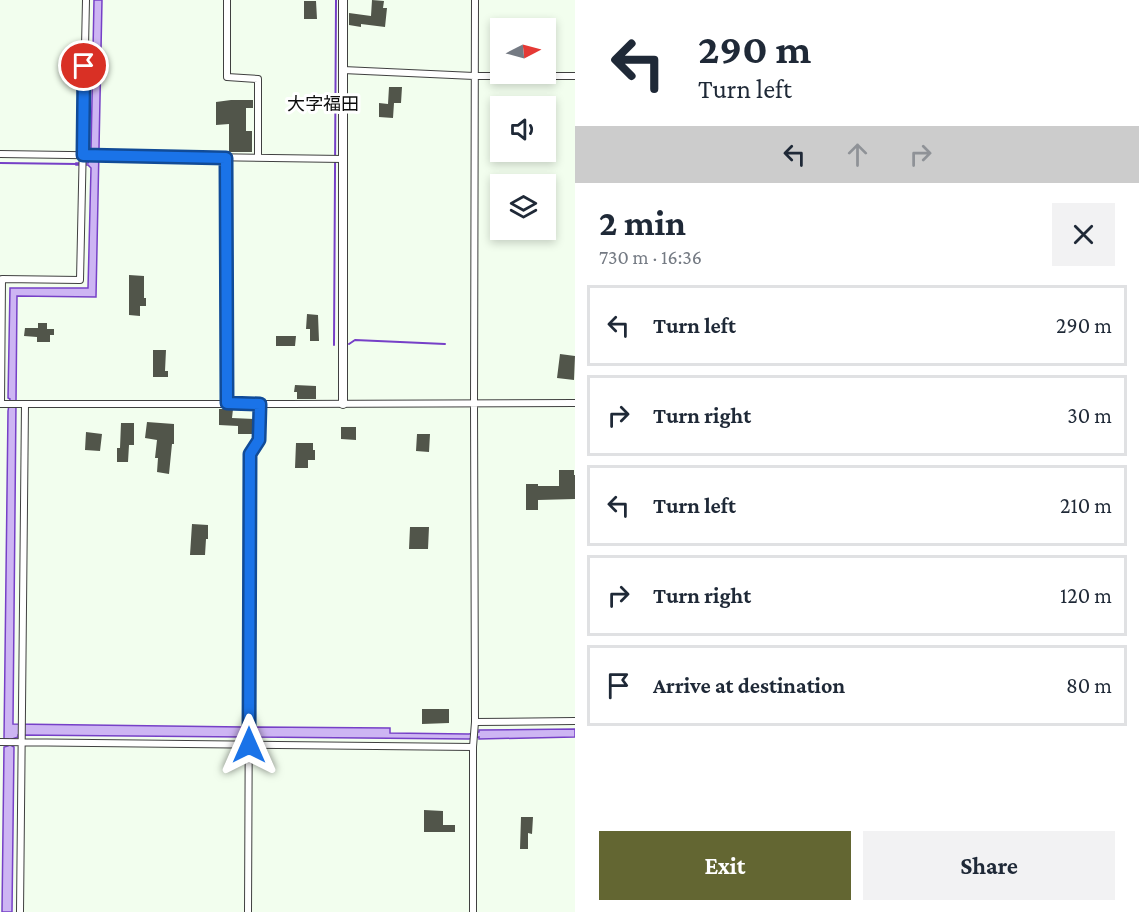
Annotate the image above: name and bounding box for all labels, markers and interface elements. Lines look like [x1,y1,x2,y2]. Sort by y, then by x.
north arrow [490,18,556,84]
map controls [490,18,556,240]
icon: left [599,24,677,102]
text: 290 m [698,25,811,72]
pin [58,40,109,91]
icon: arrive [67,49,100,82]
text: Turn left [698,74,792,104]
district label: 大字福田 [287,94,359,114]
button: sound [490,96,556,162]
icon: left [778,138,811,171]
icon: ahead [841,138,874,171]
icon: right [904,138,937,171]
button: layers [490,174,556,240]
text: 2 min [599,203,686,243]
button: close [1052,203,1115,266]
text: 730 m · 16:36 [599,246,702,268]
icon: left [602,309,635,342]
text: Turn left [653,313,736,338]
text: 290 m [1056,313,1112,338]
icon: right [602,399,635,432]
text: Turn right [653,403,751,428]
text: 30 m [1067,403,1112,428]
icon: left [602,489,635,522]
text: Turn left [653,493,736,518]
text: 210 m [1060,493,1112,518]
icon: right [602,579,635,612]
text: Turn right [653,583,751,608]
text: 120 m [1060,583,1112,608]
icon: arrive [602,669,635,702]
text: Arrive at destination [653,673,845,698]
text: 80 m [1066,673,1112,698]
position arrow [217,713,281,777]
button: Exit [599,831,851,900]
button: Share [863,831,1115,900]

